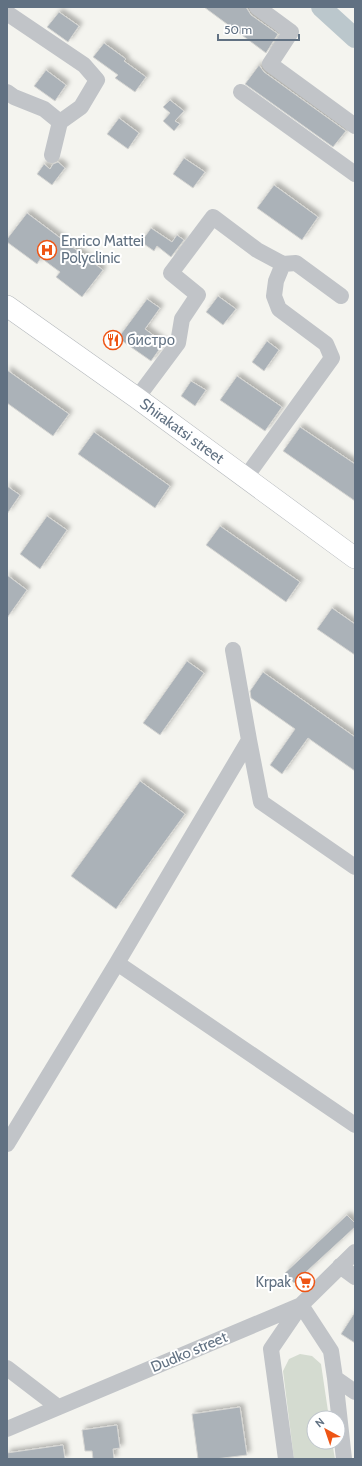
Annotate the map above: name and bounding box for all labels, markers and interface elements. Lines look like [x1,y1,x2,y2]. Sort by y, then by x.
scale bar [218,16,299,42]
text: 50 m [224,22,252,37]
place label: Enrico Mattei Polyclinic [61,232,144,267]
hospital icon: Enrico Mattei Polyclinic [36,239,58,261]
restaurant icon: бистро [102,329,124,351]
place label: бистро [127,331,175,349]
street label: Shirakatsi street [136,394,228,468]
supermarket icon: Krpak [294,1271,316,1293]
place label: Krpak [255,1273,291,1291]
street label: Dudko street [148,1328,230,1376]
north arrow [306,1410,346,1450]
text: N [312,1414,327,1430]

